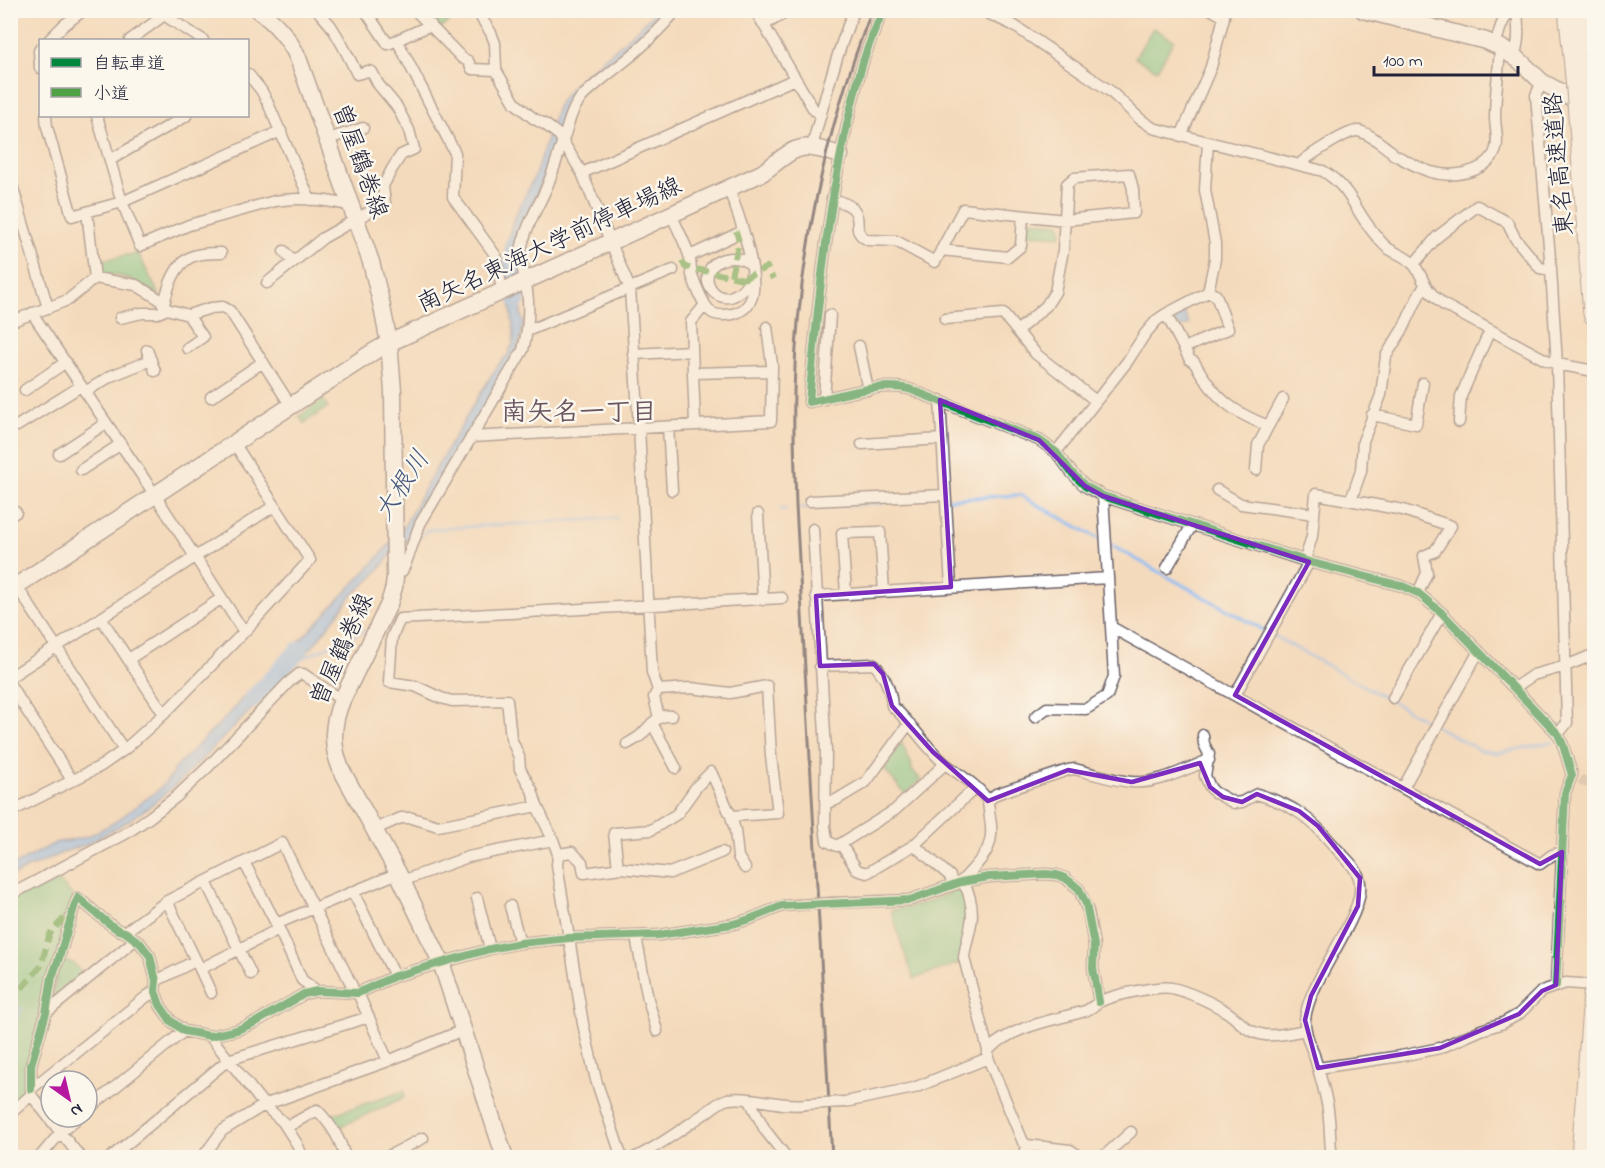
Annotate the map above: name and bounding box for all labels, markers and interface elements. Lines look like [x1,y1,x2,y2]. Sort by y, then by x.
legend [39,39,249,117]
scale bar [1374,39,1518,77]
text: 100 m [1383,49,1423,75]
text: 自転車道 [93,52,165,78]
text: 小道 [93,82,129,108]
street label: 東名高速道路 [1537,91,1584,237]
street label: 曽屋鶴巻線 [322,99,396,224]
street label: 南矢名東海大学前停車場線 [412,170,688,323]
district label: 南矢名一丁目 [501,395,657,433]
water label: 大根川 [366,444,441,530]
street label: 曽屋鶴巻線 [303,588,384,712]
north arrow [39,1069,99,1129]
text: N [65,1097,87,1123]

